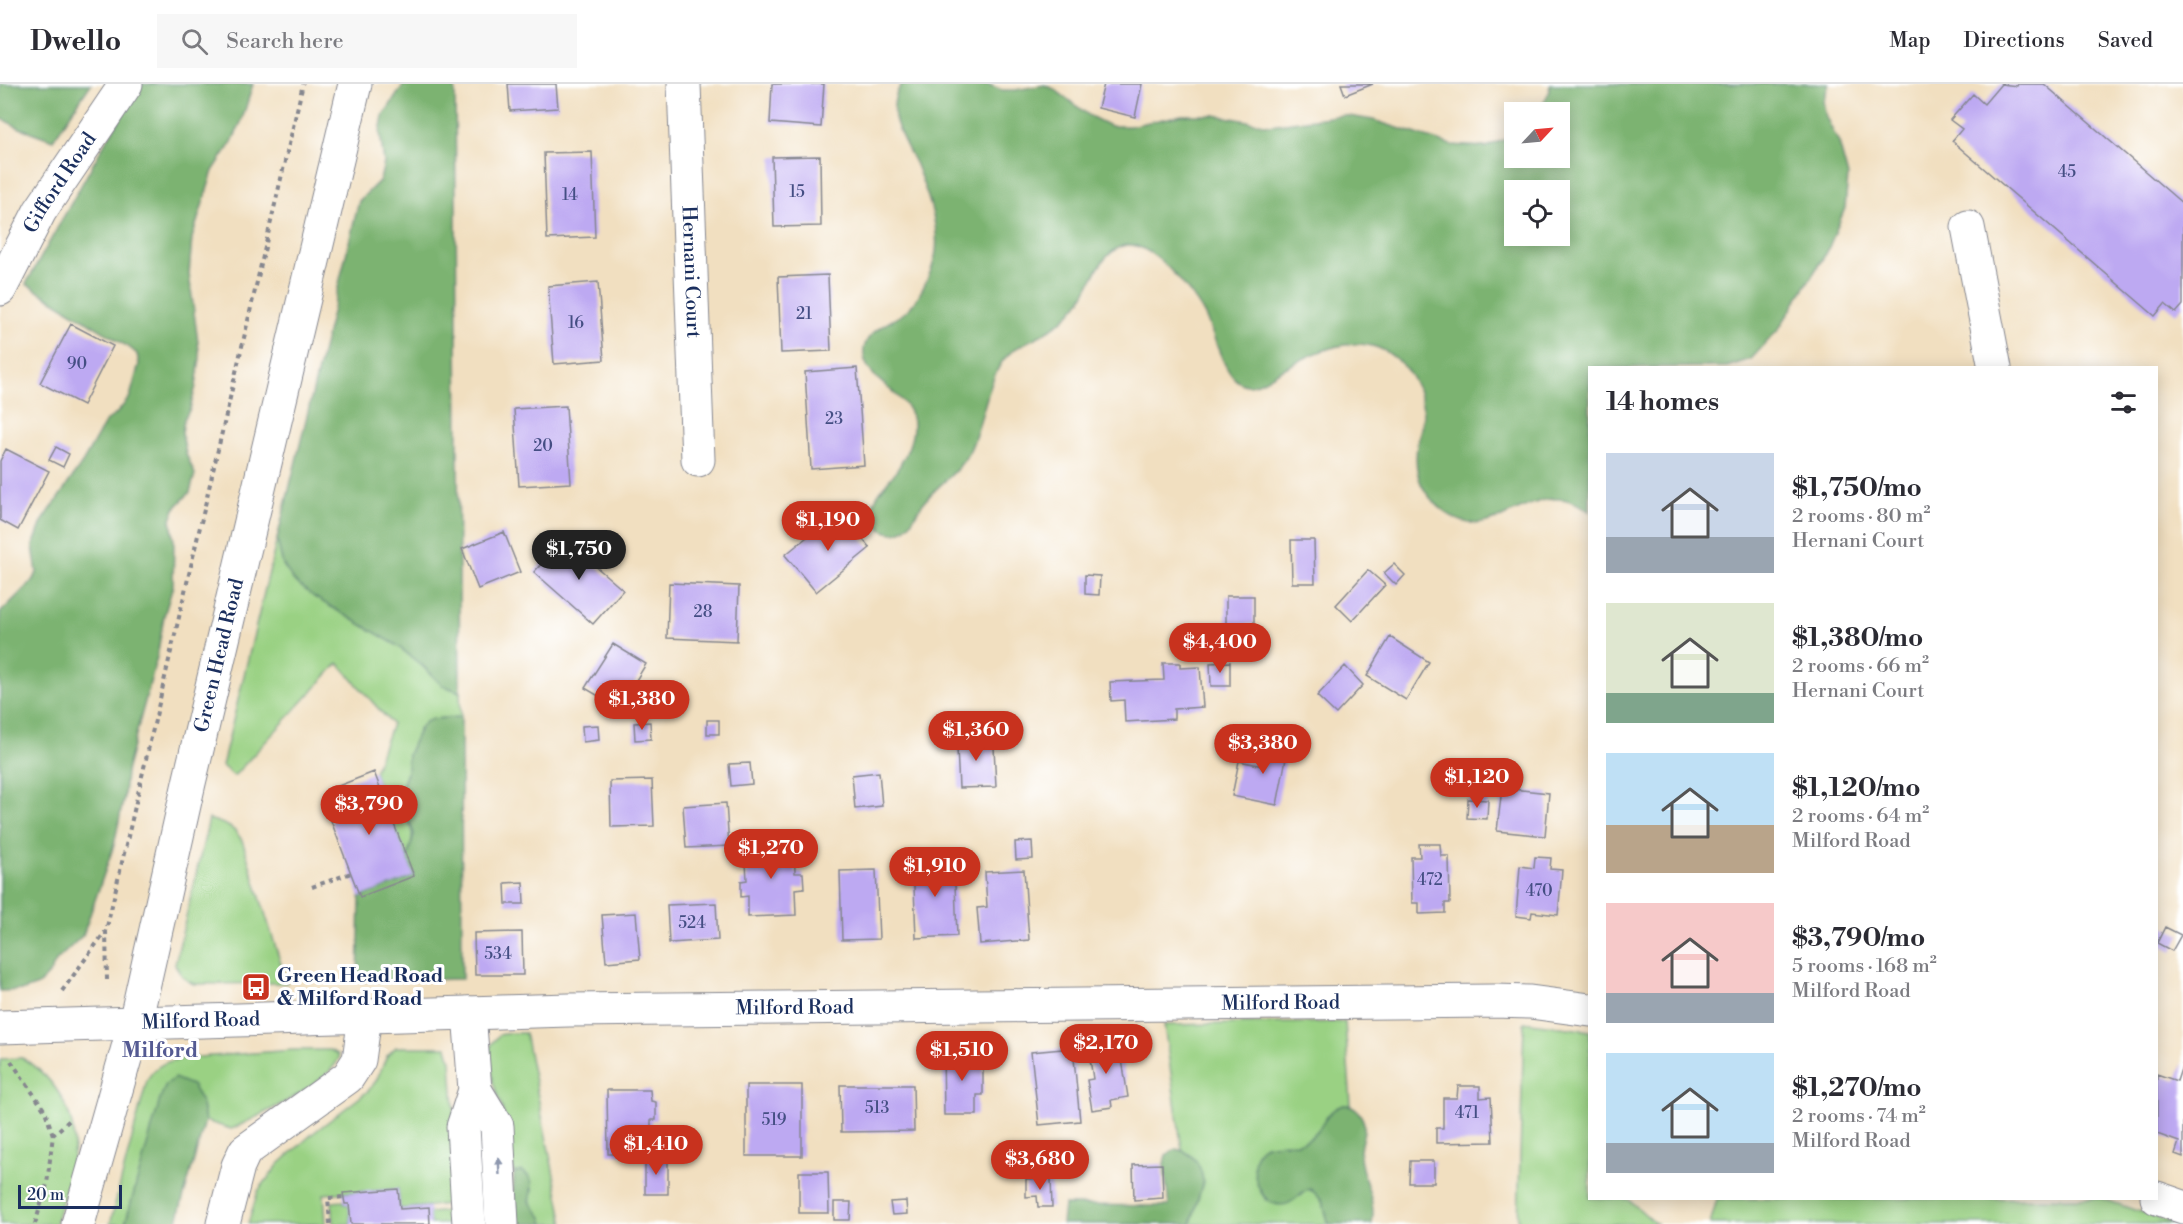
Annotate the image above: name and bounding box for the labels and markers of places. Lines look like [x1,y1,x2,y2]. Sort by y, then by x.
pin: $1,190 [779,501,877,552]
pin: $1,750 [530,530,628,581]
pin: $4,400 [1171,623,1269,674]
pin: $1,380 [593,680,691,731]
pin: $1,360 [927,711,1025,762]
pin: $3,380 [1214,724,1312,775]
pin: $1,120 [1428,758,1526,809]
pin: $3,790 [320,785,418,836]
pin: $1,270 [722,829,820,880]
pin: $1,910 [886,847,984,898]
place label: Green Head Road & Milford Road [277,964,444,1012]
bus stop icon: Green Head Road & Milford Road [240,971,272,1003]
pin: $2,170 [1057,1024,1155,1075]
pin: $1,510 [913,1031,1011,1082]
pin: $1,410 [607,1125,705,1176]
pin: $3,680 [991,1140,1089,1191]

